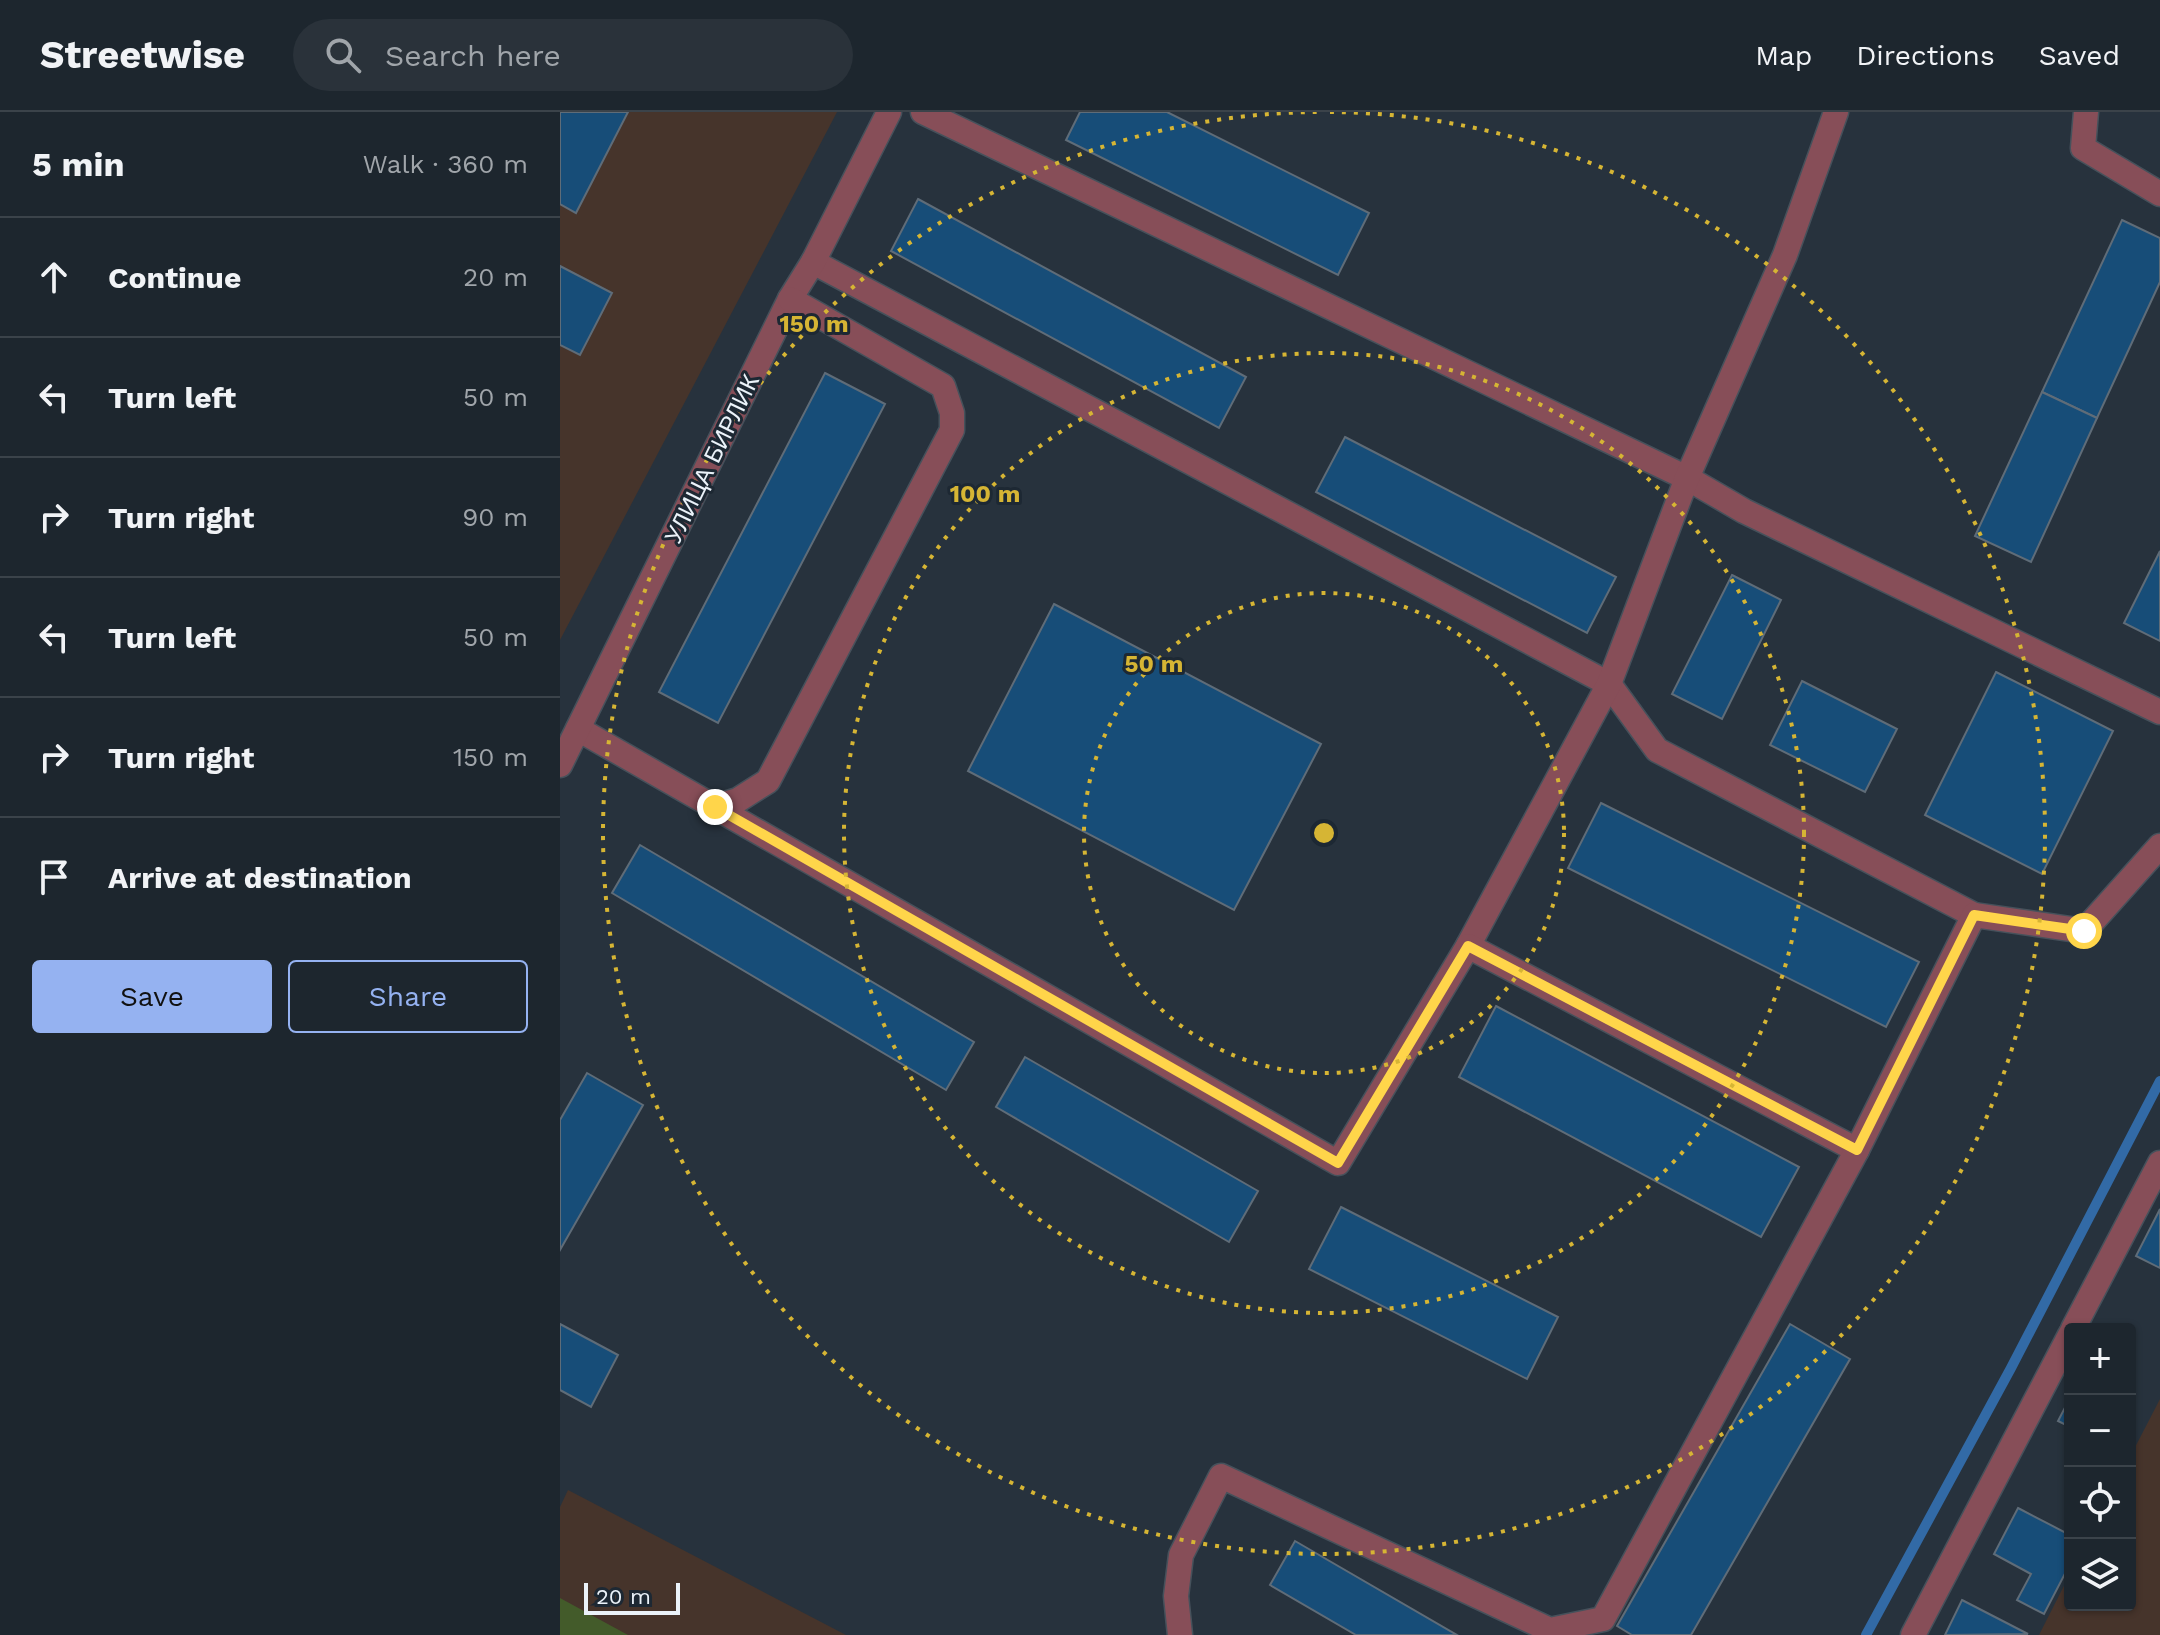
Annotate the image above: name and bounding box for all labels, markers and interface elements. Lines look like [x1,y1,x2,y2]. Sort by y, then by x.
search box [293,19,853,91]
text: Streetwise [40,33,245,77]
icon: search [321,33,365,77]
text: Search here [385,38,561,73]
text: Map [1755,39,1812,72]
text: Directions [1856,39,1995,72]
text: Saved [2039,39,2120,72]
text: 5 min [32,144,125,184]
text: Walk · 360 m [363,149,528,179]
icon: ahead [32,255,76,299]
text: Continue [108,260,241,295]
text: 20 m [463,262,528,292]
text: 150 m [779,310,849,338]
street label: УЛИЦА БИРЛИК [659,370,765,548]
icon: left [32,375,76,419]
text: Turn left [108,380,236,415]
text: 50 m [463,382,528,412]
text: 100 m [950,480,1020,508]
icon: right [32,495,76,539]
text: Turn right [108,500,254,535]
text: 90 m [462,502,528,532]
icon: left [32,615,76,659]
text: Turn left [108,620,236,655]
text: 50 m [463,622,528,652]
text: 50 m [1125,650,1183,678]
icon: right [32,735,76,779]
text: Turn right [108,740,254,775]
text: 150 m [453,742,528,772]
route end [697,789,733,825]
centre of rings [1310,819,1338,847]
icon: arrive [32,855,76,899]
text: Arrive at destination [108,860,412,895]
route start [2066,913,2102,949]
button: Save [32,960,272,1033]
button: Share [288,960,528,1033]
map controls [2064,1323,2136,1611]
button: + [2064,1323,2136,1395]
button: − [2064,1395,2136,1467]
button: locate [2064,1467,2136,1539]
button: layers [2064,1539,2136,1611]
scale bar [584,1579,680,1615]
text: 20 m [596,1584,651,1609]

